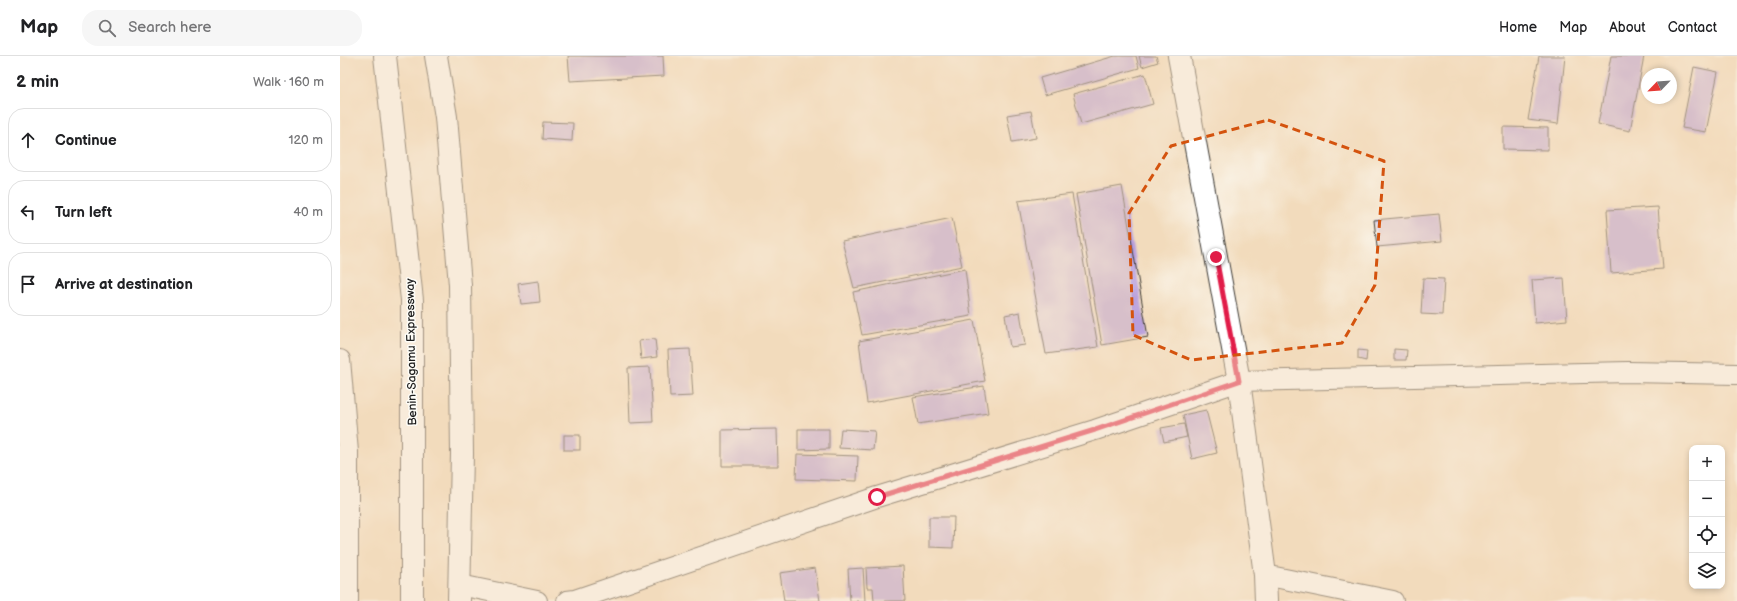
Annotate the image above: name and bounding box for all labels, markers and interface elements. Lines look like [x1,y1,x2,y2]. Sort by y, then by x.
search box [82,10,362,46]
text: Map [20,16,58,39]
icon: search [96,17,118,39]
text: Search here [128,18,211,37]
text: Home [1499,19,1537,36]
text: Map [1559,19,1587,36]
text: About [1609,19,1646,36]
text: Contact [1668,19,1717,36]
north arrow [1641,68,1677,104]
text: 2 min [16,72,59,92]
text: Walk · 160 m [253,74,324,90]
icon: ahead [17,129,39,151]
text: Continue [55,131,117,150]
text: 120 m [288,132,323,148]
icon: left [17,201,39,223]
text: Turn left [55,203,112,222]
text: 40 m [293,204,323,220]
route end [1207,248,1225,266]
icon: arrive [17,273,39,295]
text: Arrive at destination [55,275,193,294]
street label: Benin-Sagamu Expressway [403,278,420,426]
map controls [1689,445,1725,589]
button: + [1689,445,1725,481]
button: − [1689,481,1725,517]
route start [868,488,886,506]
button: locate [1689,517,1725,553]
button: layers [1689,553,1725,589]

